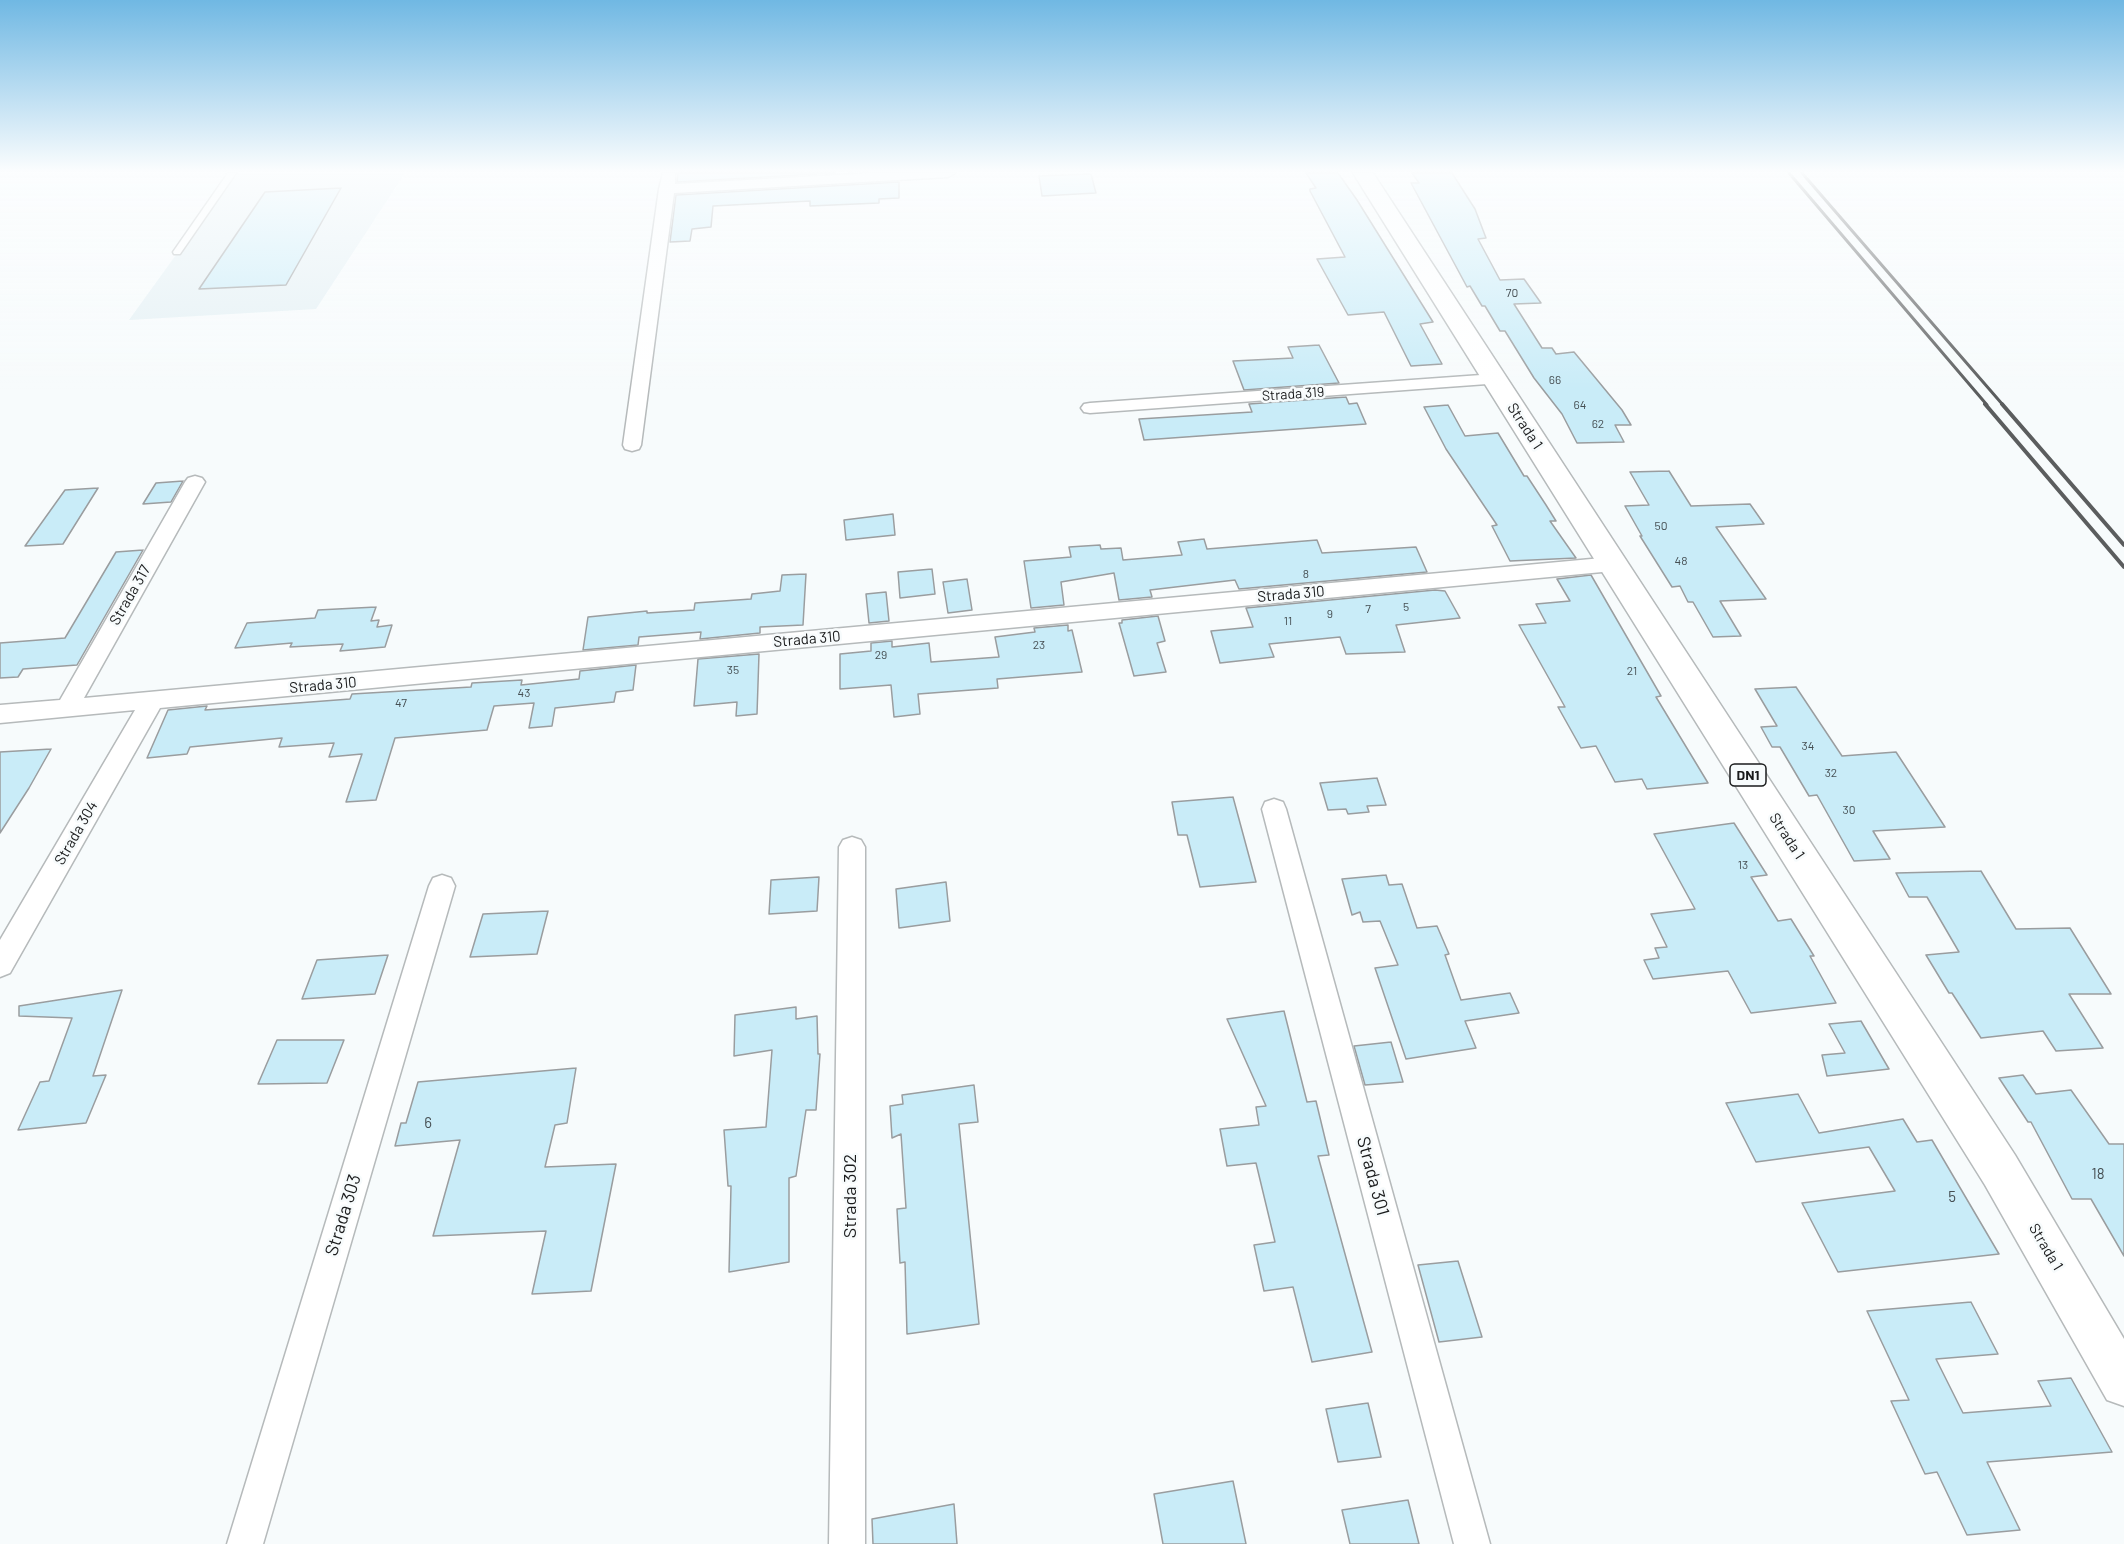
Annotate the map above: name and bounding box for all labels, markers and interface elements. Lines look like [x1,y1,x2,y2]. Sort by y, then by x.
house number: 70 [1506,286,1518,300]
house number: 66 [1549,373,1561,387]
street label: Strada 319 [1261,383,1325,405]
house number: 64 [1574,398,1586,412]
street label: Strada 1 [1503,400,1547,452]
house number: 62 [1592,417,1604,431]
house number: 50 [1655,519,1667,533]
house number: 48 [1675,554,1687,568]
street label: Strada 317 [106,562,154,628]
house number: 8 [1303,567,1309,581]
street label: Strada 310 [1257,582,1325,606]
house number: 5 [1403,600,1409,614]
house number: 7 [1365,602,1371,616]
house number: 9 [1327,607,1333,621]
house number: 11 [1284,614,1292,628]
street label: Strada 310 [773,627,841,651]
house number: 23 [1033,638,1045,652]
house number: 29 [875,648,887,662]
house number: 35 [727,663,739,677]
house number: 21 [1627,664,1637,678]
street label: Strada 310 [289,673,357,697]
house number: 43 [518,686,530,700]
house number: 47 [395,696,407,710]
house number: 34 [1802,739,1814,753]
road number: DN1 [1730,764,1766,786]
house number: 32 [1825,766,1837,780]
street label: Strada 304 [51,798,101,868]
house number: 30 [1843,803,1855,817]
street label: Strada 1 [1765,810,1809,862]
house number: 13 [1738,858,1748,872]
house number: 6 [424,1114,432,1132]
street label: Strada 301 [1352,1134,1394,1218]
street label: Strada 302 [839,1154,861,1238]
house number: 18 [2091,1165,2105,1183]
street label: Strada 303 [320,1172,366,1258]
house number: 5 [1948,1188,1956,1206]
street label: Strada 1 [2025,1220,2067,1274]

